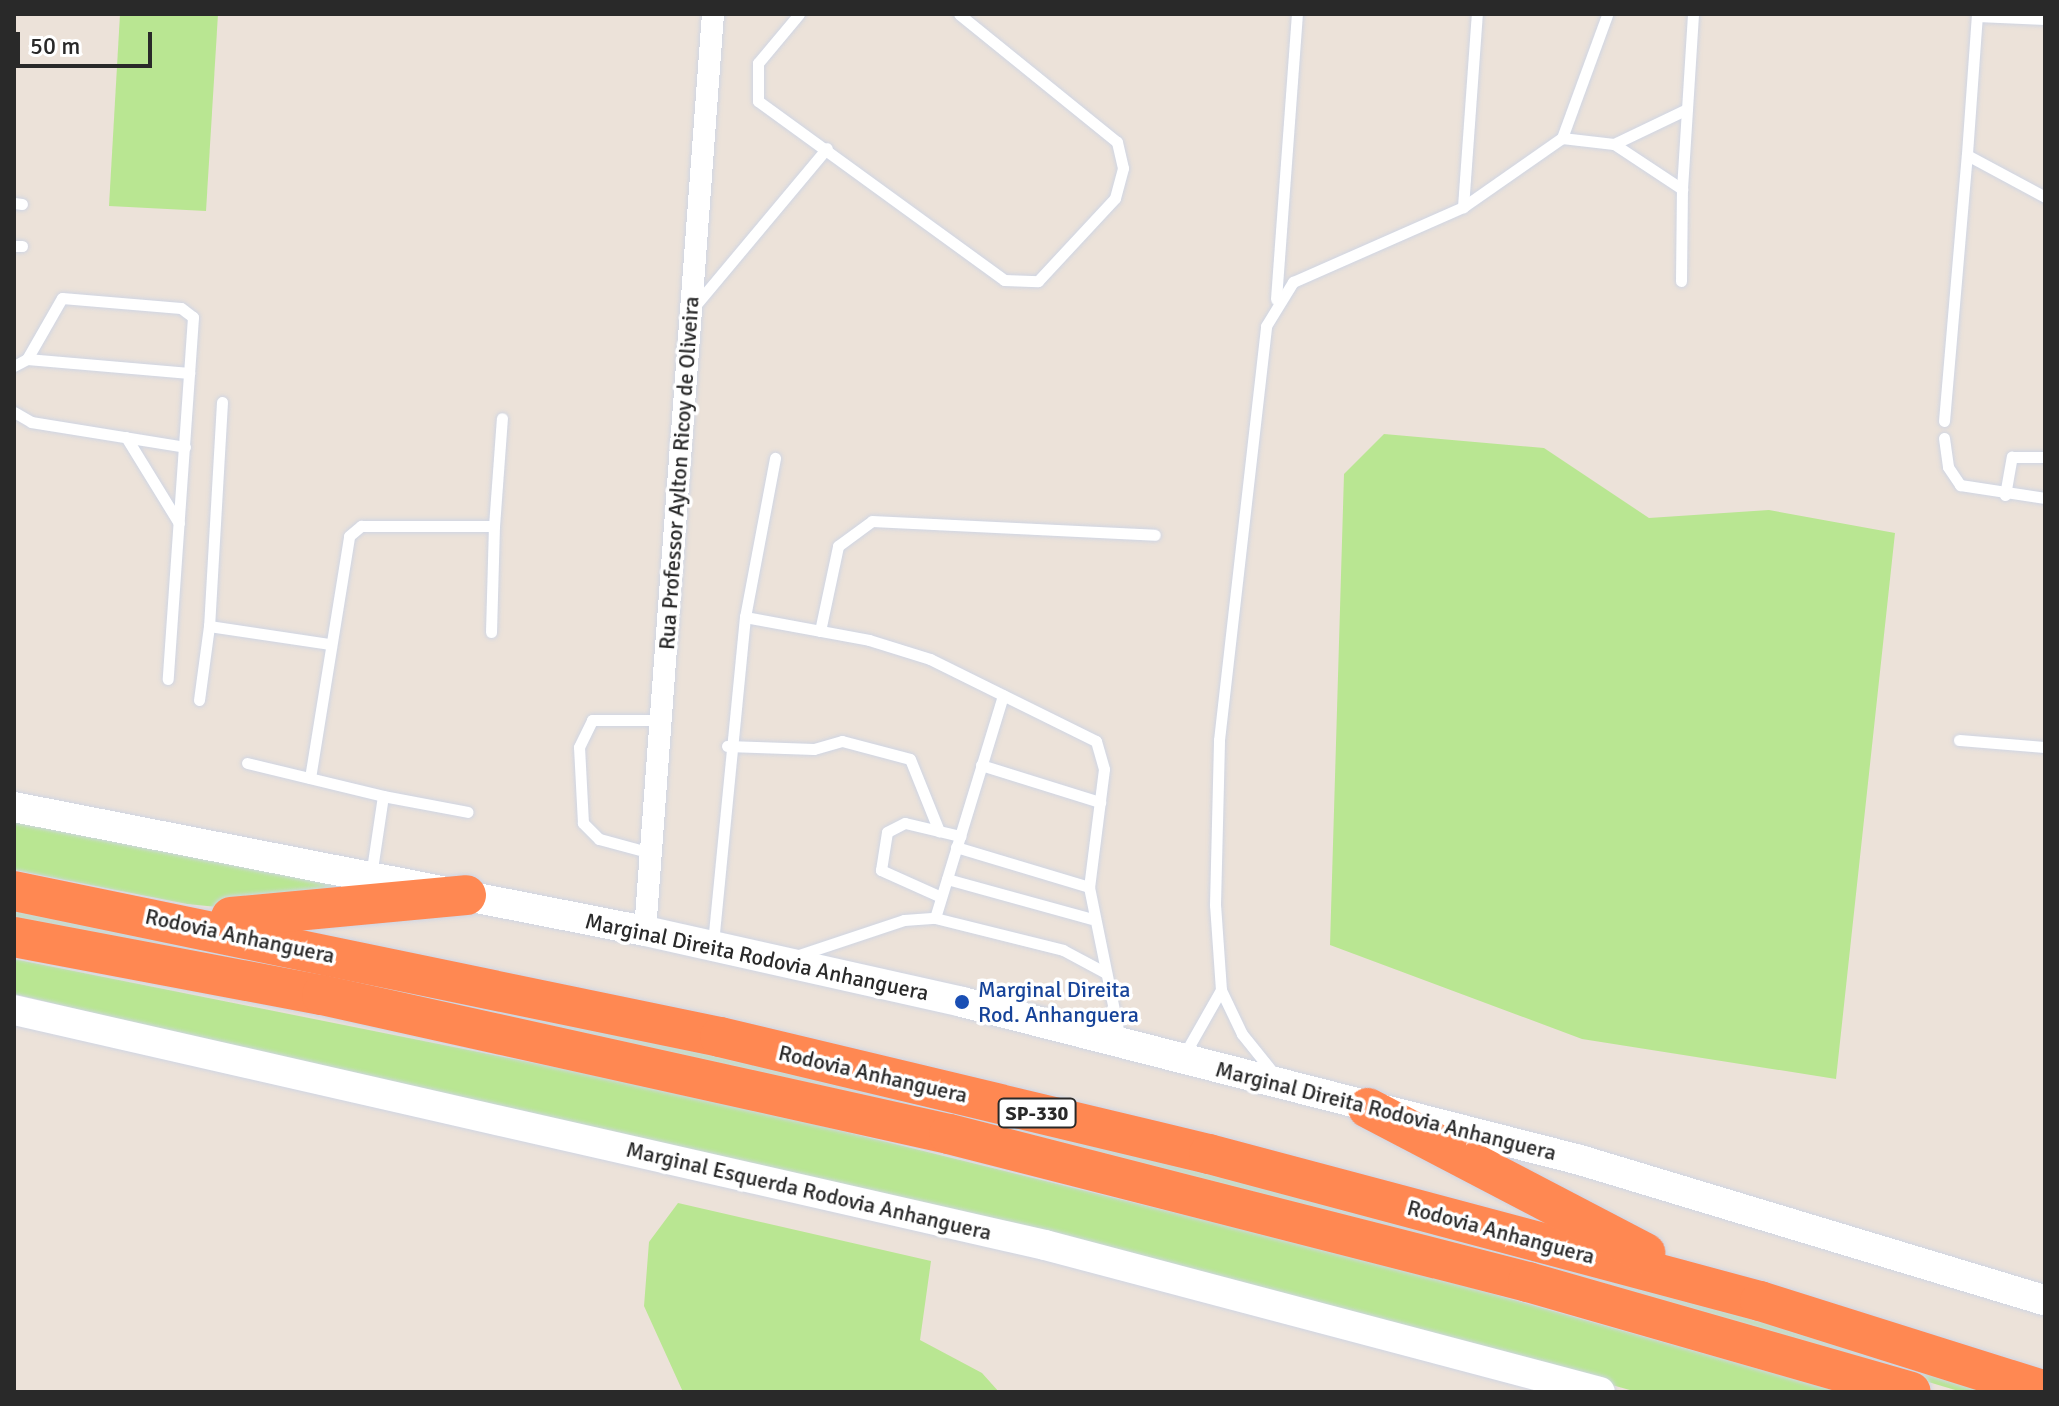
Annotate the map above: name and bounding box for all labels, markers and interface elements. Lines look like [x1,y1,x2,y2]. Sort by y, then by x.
scale bar [20,16,156,66]
text: 50 m [30,31,80,61]
street label: Rua Professor Aylton Ricoy de Oliveira [653,295,705,651]
street label: Rodovia Anhanguera [143,903,337,969]
street label: Marginal Direita Rodovia Anhanguera [583,908,931,1006]
place label: Marginal Direita Rod. Anhanguera [978,976,1139,1028]
marker: Marginal Direita Rod. Anhanguera [953,993,971,1011]
street label: Rodovia Anhanguera [776,1039,970,1109]
street label: Marginal Direita Rodovia Anhanguera [1213,1056,1559,1166]
road number: SP-330 [997,1097,1077,1129]
street label: Marginal Esquerda Rodovia Anhanguera [624,1136,994,1246]
street label: Rodovia Anhanguera [1404,1194,1598,1270]

